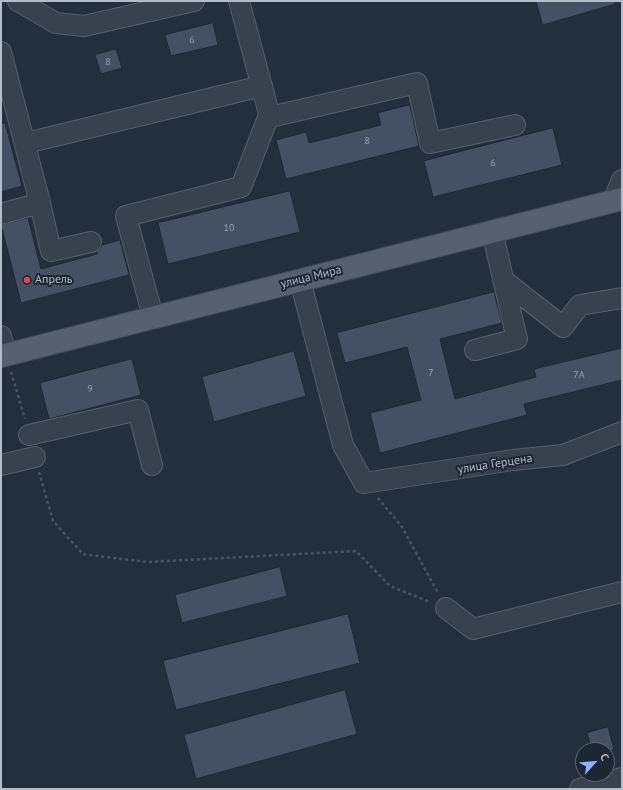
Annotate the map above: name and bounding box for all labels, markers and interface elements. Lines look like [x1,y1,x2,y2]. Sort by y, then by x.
house number: 6 [189,34,195,46]
house number: 8 [105,56,111,68]
house number: 8 [364,135,370,147]
house number: 6 [490,157,496,169]
house number: 10 [224,222,234,234]
street label: улица Мира [279,262,343,292]
place label: Апрель [35,273,72,287]
marker: Апрель [22,275,32,285]
house number: 7 [428,367,434,379]
house number: 7А [573,369,585,381]
house number: 9 [87,383,93,395]
street label: улица Герцена [457,451,533,477]
north arrow [575,742,615,782]
text: С [597,751,612,763]

